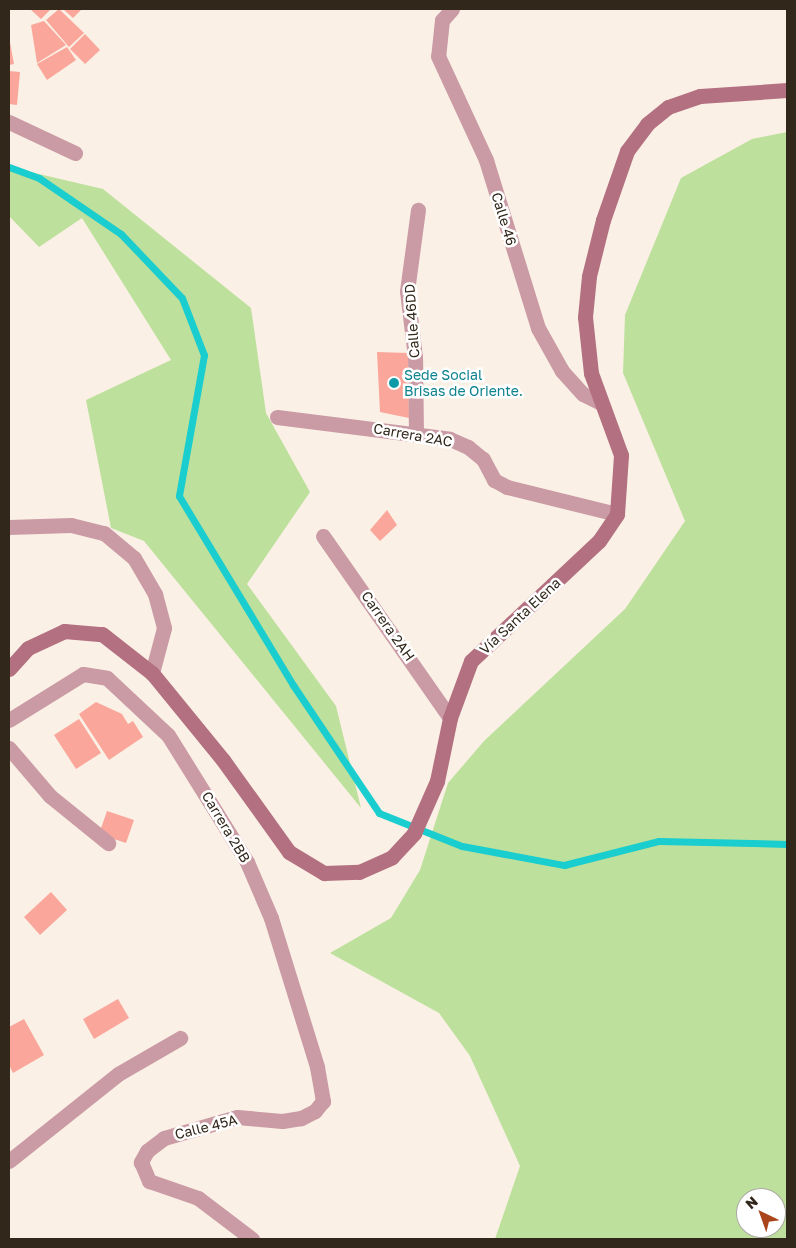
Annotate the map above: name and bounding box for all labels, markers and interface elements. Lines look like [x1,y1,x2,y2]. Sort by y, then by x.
street label: Calle 46 [488,190,520,248]
street label: Calle 46DD [401,283,423,359]
place label: Sede Social Brisas de Oriente. [404,367,523,400]
marker: Sede Social Brisas de Oriente. [388,377,400,389]
street label: Carrera 2AC [372,420,454,450]
street label: Vía Santa Elena [476,574,564,658]
street label: Carrera 2AH [358,588,418,664]
street label: Carrera 2BB [198,788,254,866]
street label: Calle 45A [173,1111,239,1143]
north arrow [736,1188,786,1238]
text: N [742,1192,761,1212]

